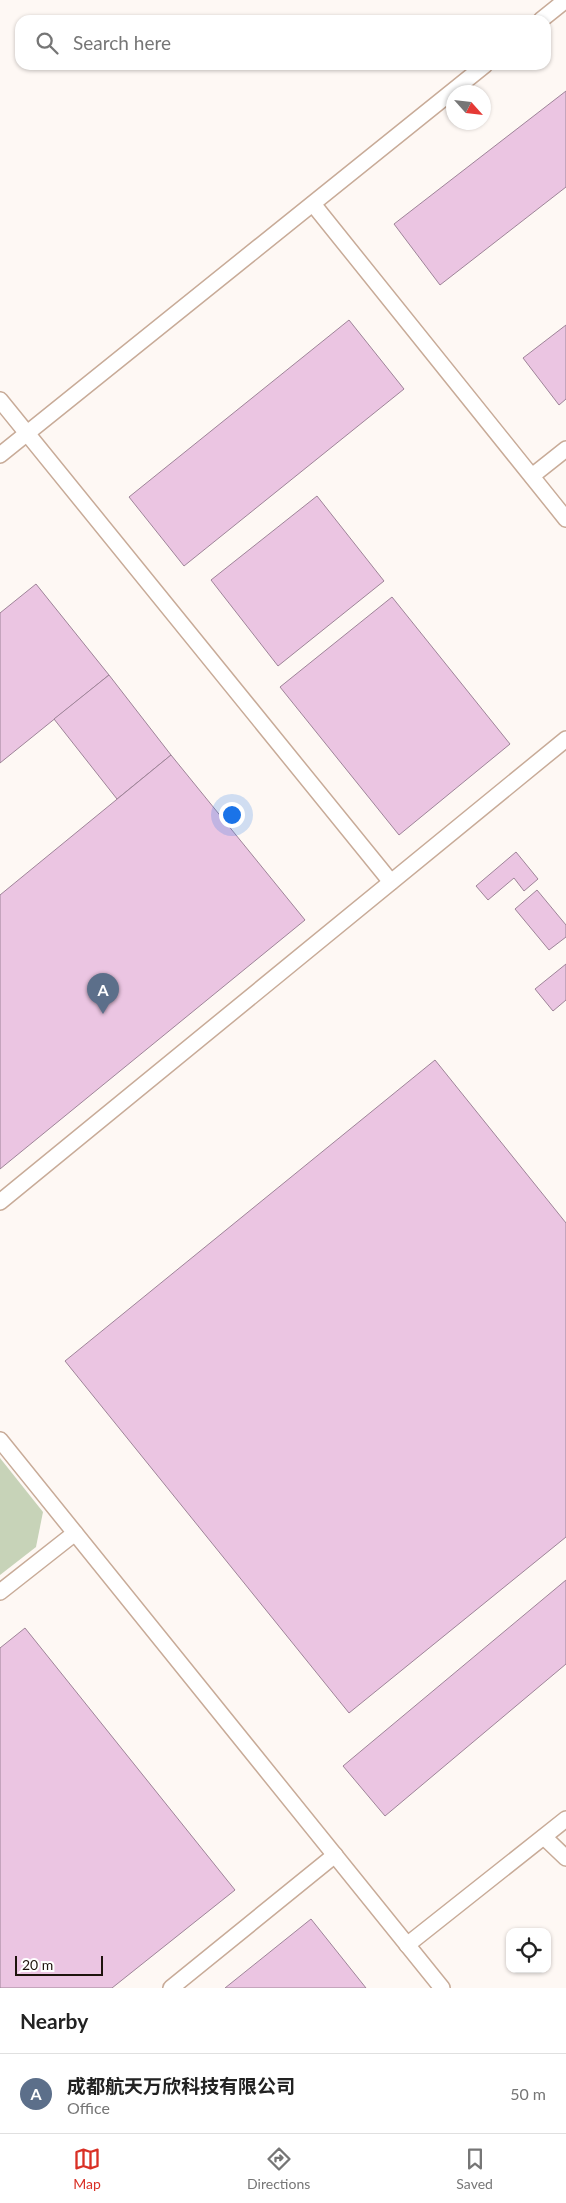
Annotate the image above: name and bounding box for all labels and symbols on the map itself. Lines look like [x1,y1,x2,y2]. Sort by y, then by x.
north arrow [446,85,491,130]
your location [219,802,245,828]
pin: A [87,973,119,1014]
scale bar [15,1953,102,1976]

